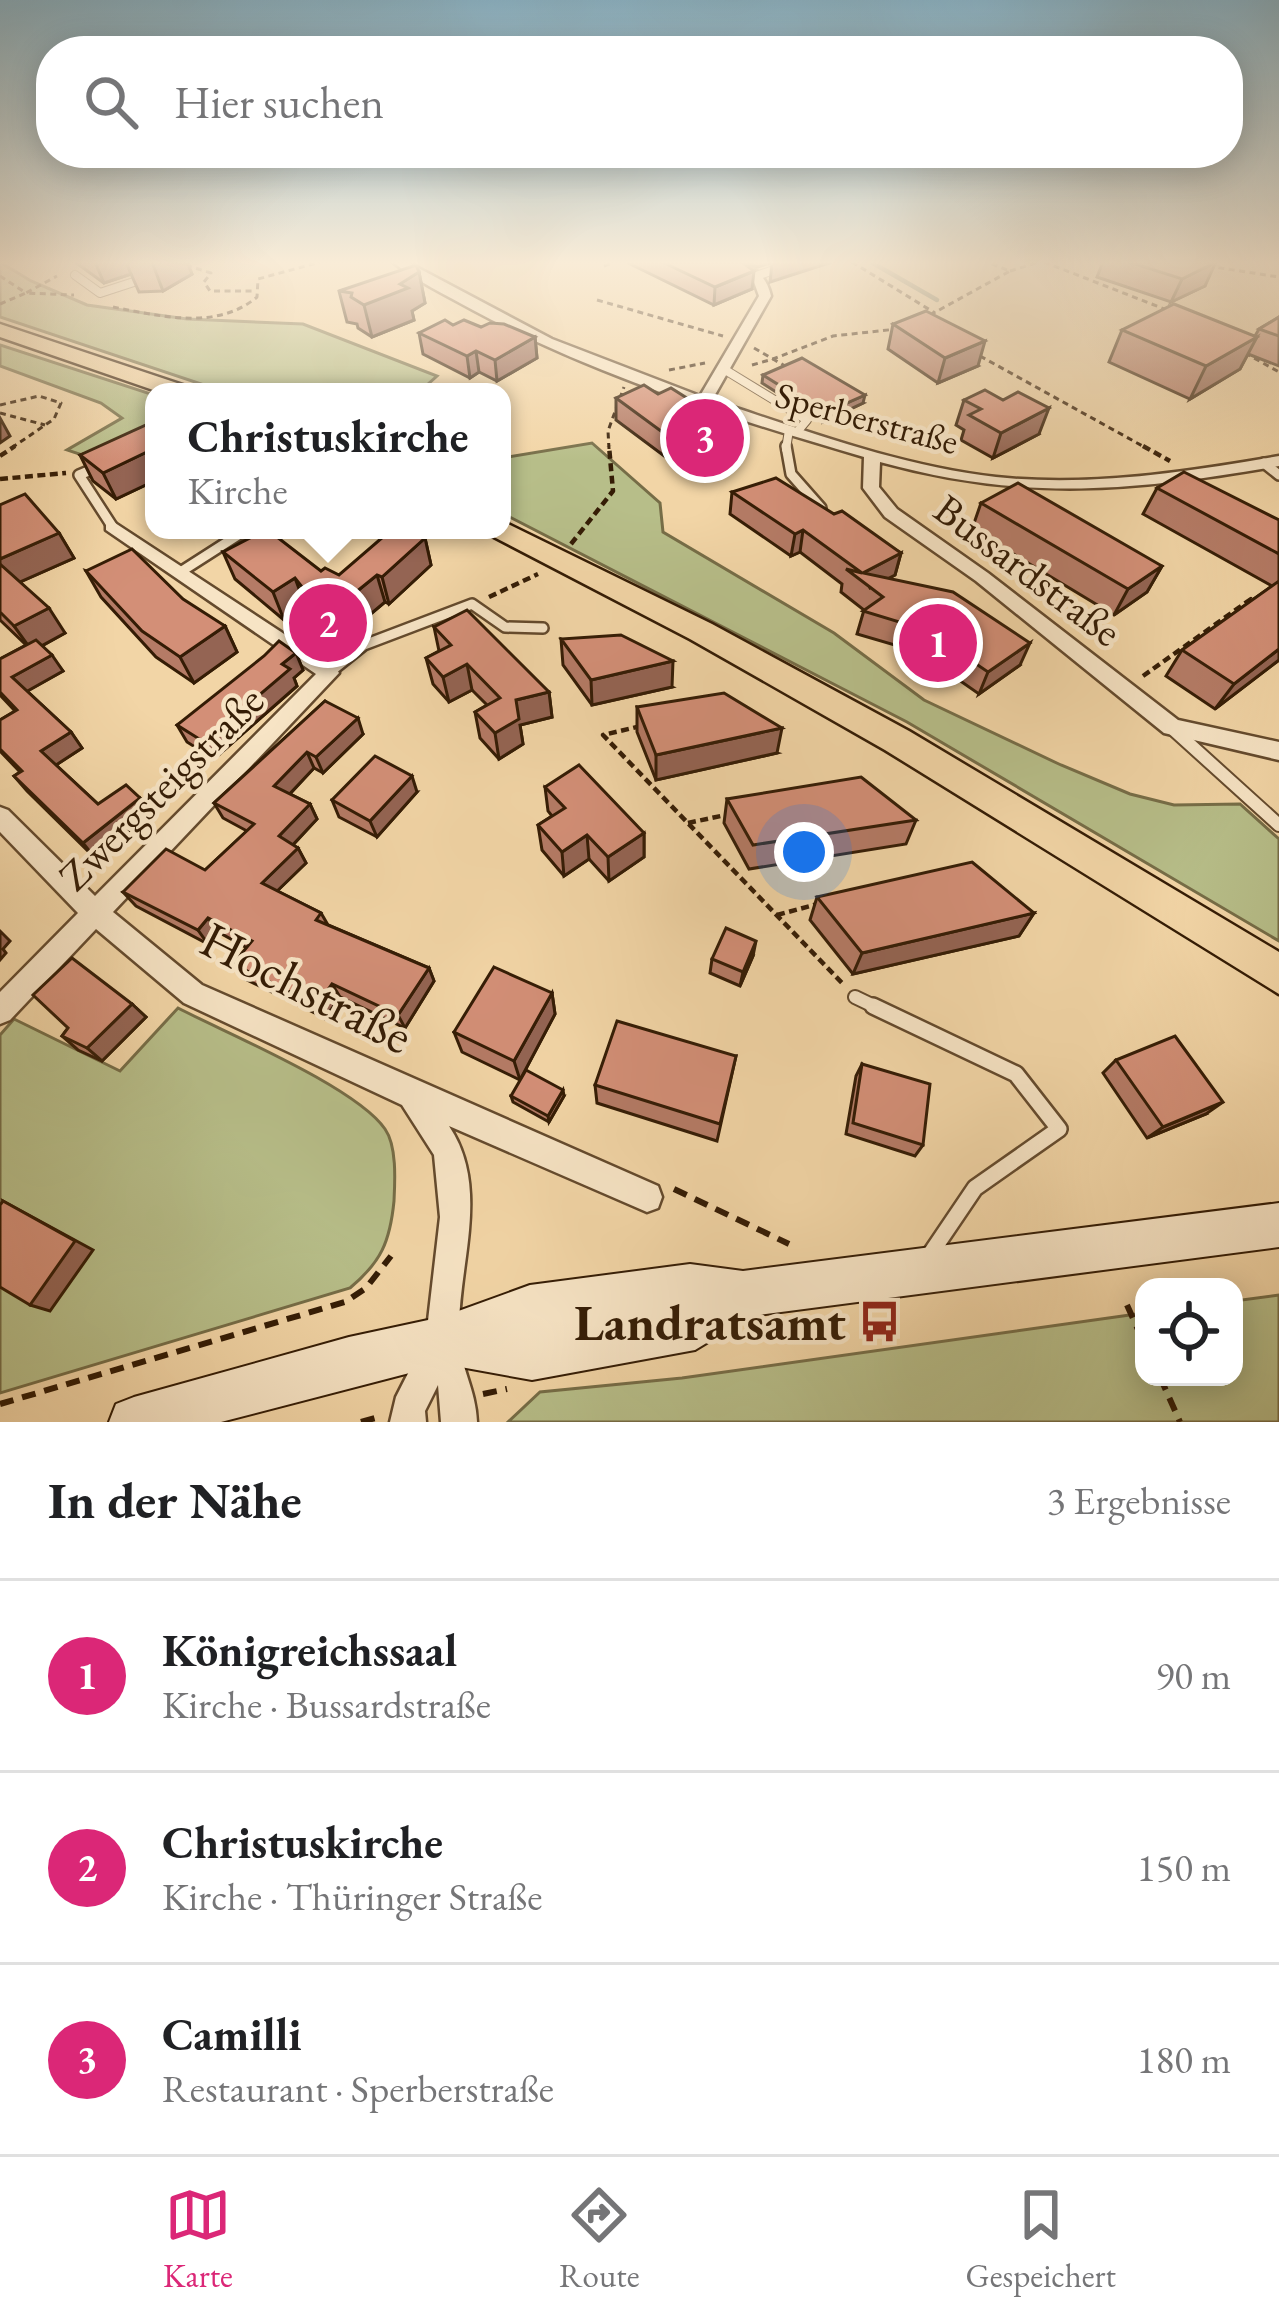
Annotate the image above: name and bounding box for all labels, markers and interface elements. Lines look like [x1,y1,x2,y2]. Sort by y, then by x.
search box [36,36,1243,168]
icon: search [78,69,144,135]
text: Hier suchen [174,73,384,131]
street label: Sperberstraße [770,371,964,465]
popup [145,383,511,539]
pin: 3 [666,393,744,483]
text: Christuskirche [187,407,469,465]
text: Kirche [187,465,288,516]
street label: Bussardstraße [923,482,1133,658]
pin: 2 [289,578,367,668]
pin: 1 [899,598,977,688]
street label: Zwergsteigstraße [47,674,275,902]
your location [774,822,834,882]
street label: Hochstraße [190,906,424,1068]
map controls [1135,1278,1243,1386]
button: locate [1135,1278,1243,1386]
place label: Landratsamt [574,1289,846,1355]
bus stop icon: Landratsamt [857,1299,903,1345]
text: In der Nähe [48,1467,302,1533]
text: 3 Ergebnisse [1047,1475,1231,1526]
text: Königreichssaal [162,1621,457,1679]
text: 1 [77,1650,97,1701]
text: 90 m [1155,1650,1231,1701]
text: Kirche · Bussardstraße [162,1679,491,1730]
text: Christuskirche [162,1813,443,1871]
text: 2 [77,1842,97,1893]
text: 150 m [1137,1842,1231,1893]
text: Kirche · Thüringer Straße [162,1871,542,1922]
text: Camilli [162,2005,302,2063]
text: 3 [77,2034,97,2085]
text: 180 m [1137,2034,1231,2085]
text: Restaurant · Sperberstraße [162,2063,554,2114]
tab: Karte [163,2182,233,2297]
tab: Route [559,2182,640,2297]
tab: Gespeichert [966,2182,1116,2297]

